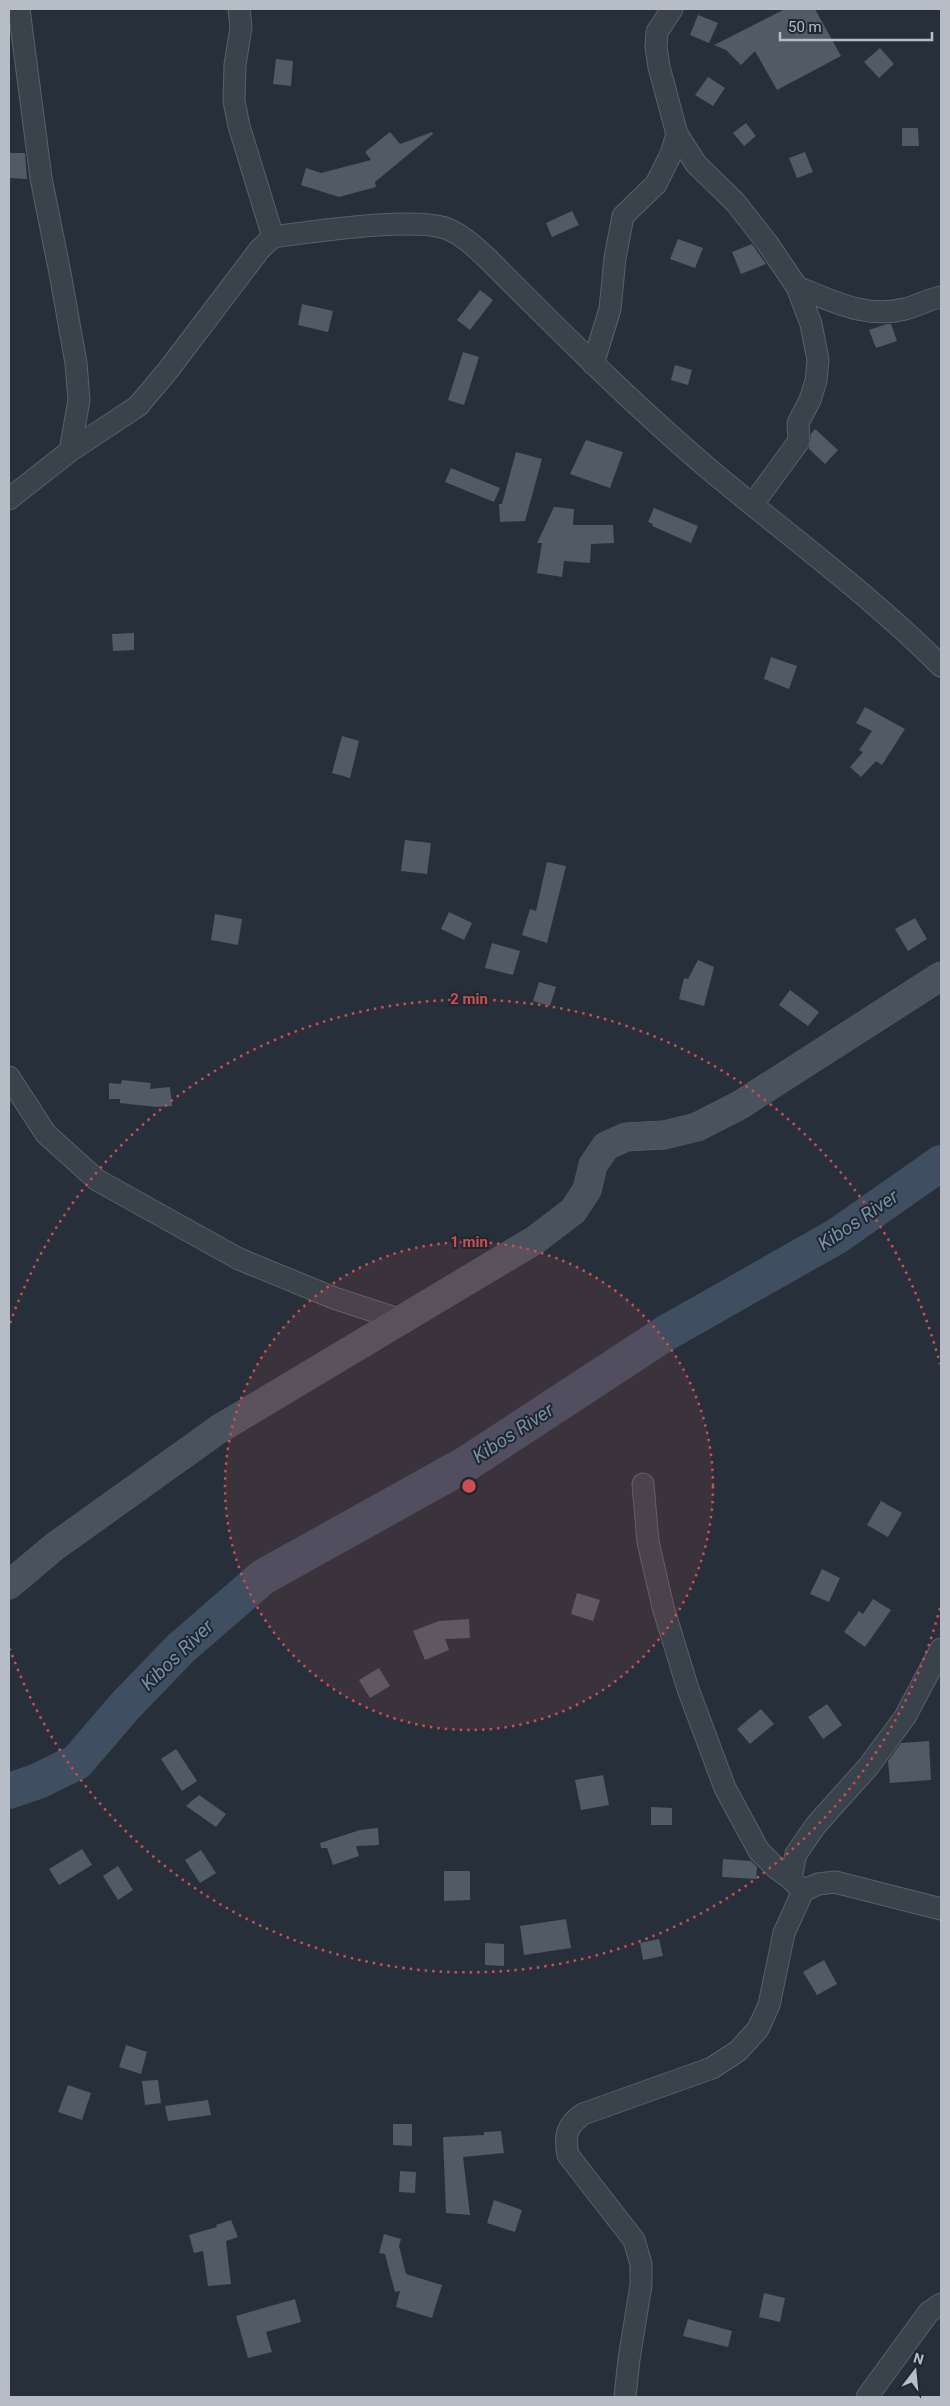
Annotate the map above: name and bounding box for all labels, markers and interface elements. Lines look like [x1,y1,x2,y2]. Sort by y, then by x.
scale bar [780,10,932,42]
text: 50 m [788,18,822,36]
text: 2 min [450,990,488,1008]
water label: Kibos River [814,1184,903,1255]
text: 1 min [450,1233,488,1251]
water label: Kibos River [468,1398,558,1468]
centre of rings [460,1477,478,1495]
water label: Kibos River [136,1614,219,1695]
north arrow [890,2346,940,2396]
text: N [912,2349,926,2368]

